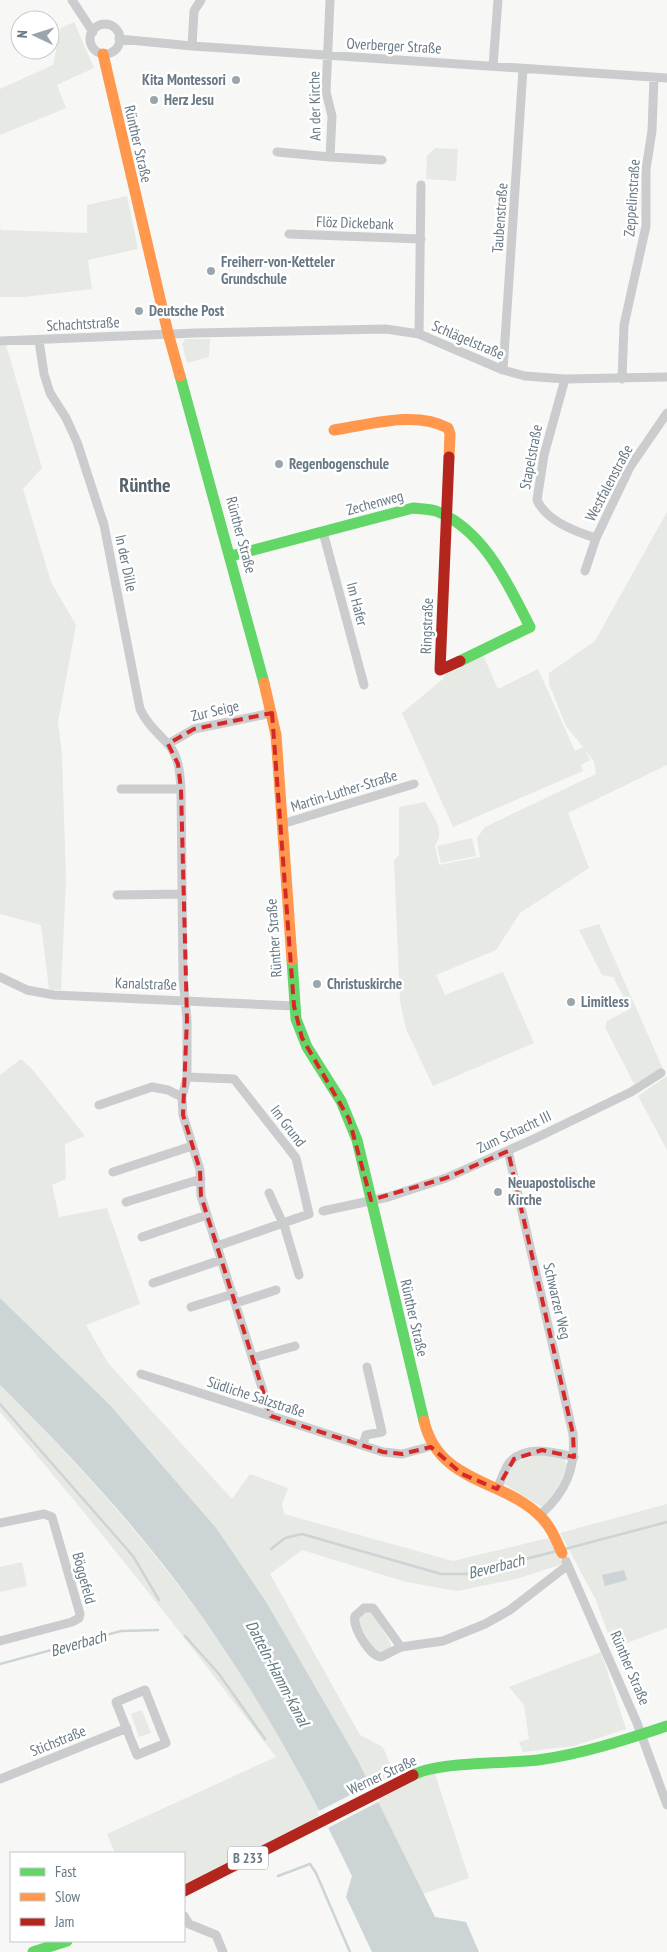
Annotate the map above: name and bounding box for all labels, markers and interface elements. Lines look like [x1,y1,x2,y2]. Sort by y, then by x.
north arrow [10,10,60,60]
text: N [13,30,31,38]
street label: Overberger Straße [346,34,442,57]
place label: Kita Montessori [142,70,226,89]
street label: An der Kirche [304,71,325,141]
marker: Kita Montessori [230,74,242,86]
place label: Herz Jesu [164,90,214,109]
marker: Herz Jesu [148,94,160,106]
street label: Rünther Straße [120,103,157,184]
street label: Zeppelinstraße [619,159,644,237]
street label: Taubenstraße [488,182,511,254]
street label: Flöz Dickebank [316,212,394,233]
place label: Freiherr-von-Ketteler Grundschule [221,252,335,288]
marker: Freiherr-von-Ketteler Grundschule [205,265,217,277]
place label: Deutsche Post [149,301,225,320]
marker: Deutsche Post [133,305,145,317]
street label: Schachtstraße [46,312,120,335]
street label: Schlägelstraße [429,316,507,363]
street label: Stapelstraße [515,423,546,491]
street label: Westfalenstraße [580,441,637,524]
place label: Regenbogenschule [289,454,389,473]
marker: Regenbogenschule [273,458,285,470]
district label: Rünthe [119,472,171,498]
street label: Zechenweg [344,486,405,519]
street label: Rünther Straße [222,494,261,575]
street label: In der Dille [111,533,142,593]
street label: Im Hafer [343,580,373,629]
street label: Ringstraße [416,597,437,654]
street label: Zur Seige [189,696,241,725]
street label: Martin-Luther-Straße [288,765,399,816]
street label: Rünther Straße [261,898,286,978]
street label: Kanalstraße [115,973,177,994]
place label: Christuskirche [327,974,402,993]
marker: Christuskirche [311,978,323,990]
place label: Limitless [581,992,629,1011]
marker: Limitless [565,996,577,1008]
street label: Im Grund [267,1101,310,1150]
street label: Zum Schacht III [474,1106,554,1157]
place label: Neuapostolische Kirche [508,1173,596,1209]
marker: Neuapostolische Kirche [492,1186,504,1198]
street label: Schwarzer Weg [539,1261,576,1341]
street label: Rünther Straße [396,1277,433,1358]
street label: Südliche Salzstraße [205,1372,307,1421]
water label: Beverbach [466,1549,527,1583]
street label: Böggefeld [68,1550,100,1606]
water label: Datteln-Hamm-Kanal [242,1617,315,1730]
water label: Beverbach [48,1625,109,1660]
street label: Rünther Straße [606,1628,655,1708]
street label: Stichstraße [27,1721,89,1760]
street label: Werner Straße [344,1750,419,1799]
road number: B 233 [228,1846,268,1870]
legend [10,1852,185,1942]
text: Fast [55,1862,76,1881]
text: Slow [55,1887,80,1906]
text: Jam [54,1912,74,1931]

